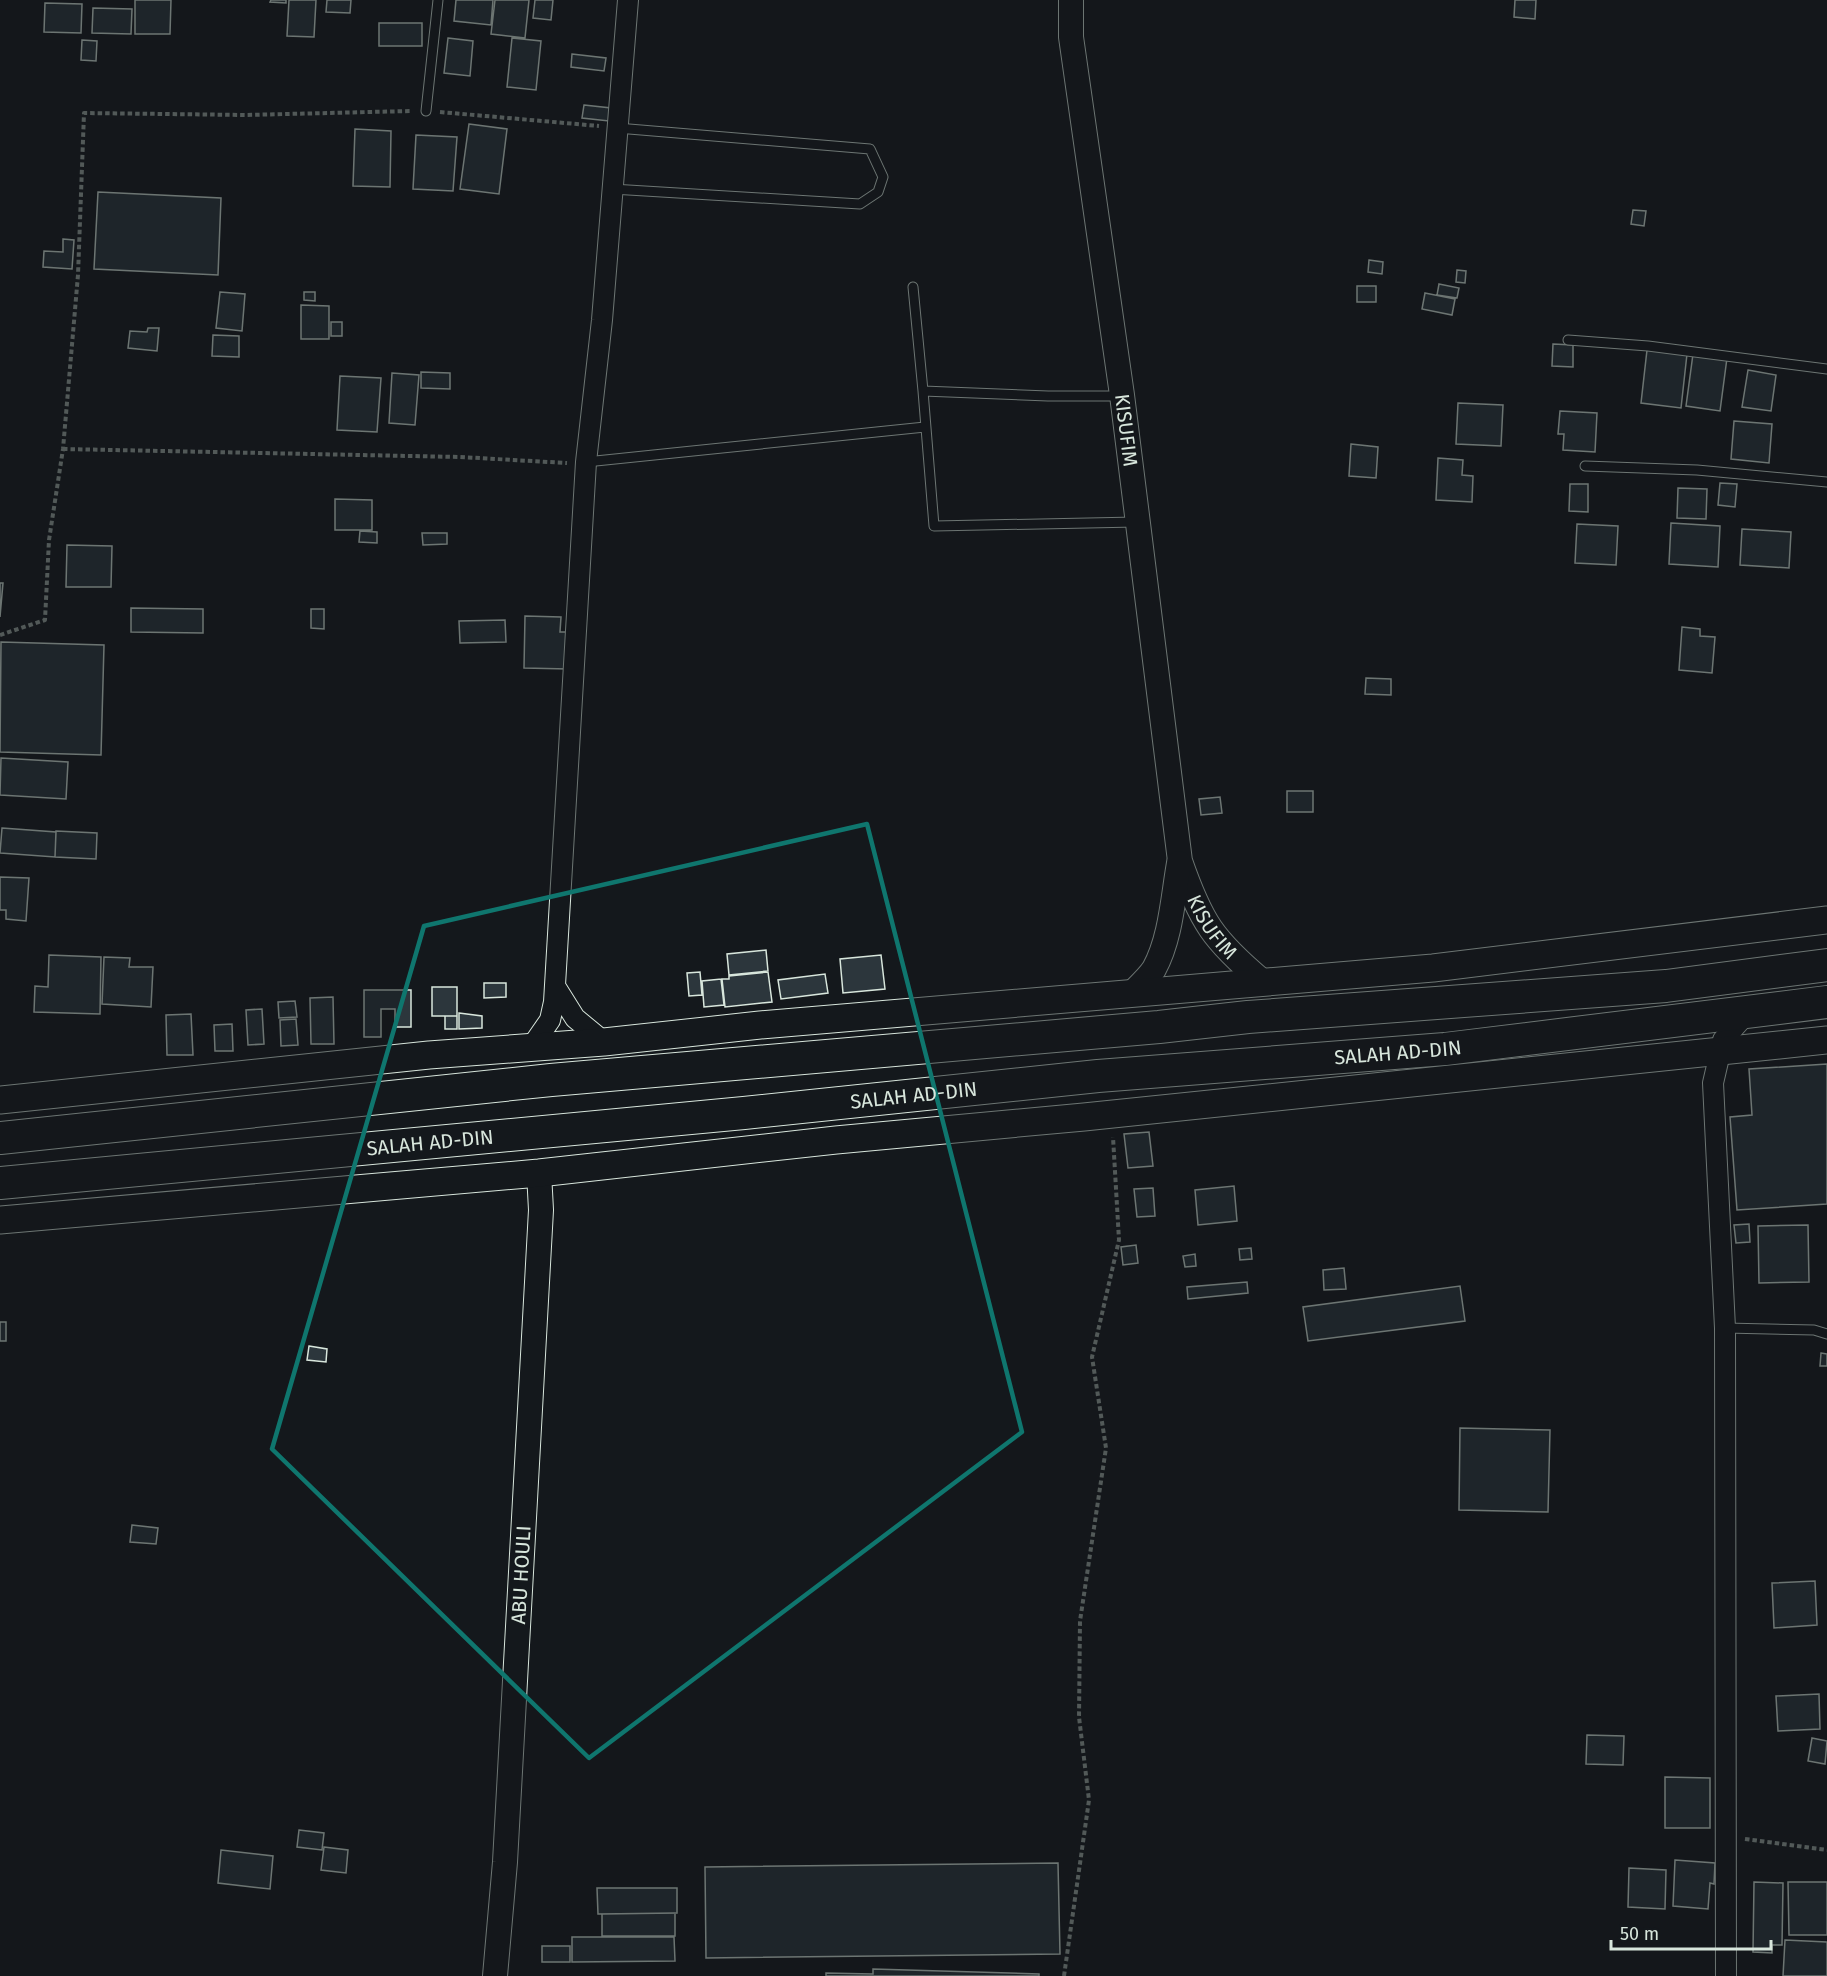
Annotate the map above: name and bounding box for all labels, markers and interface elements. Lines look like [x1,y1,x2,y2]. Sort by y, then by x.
street label: KISUFIM [1110,392,1143,468]
street label: KISUFIM [1182,891,1242,964]
street label: SALAH AD-DIN [1333,1035,1463,1070]
street label: SALAH AD-DIN [849,1077,978,1114]
street label: SALAH AD-DIN [365,1125,495,1160]
street label: ABU HOULI [506,1525,536,1625]
scale bar [1611,1913,1772,1951]
text: 50 m [1620,1923,1659,1945]

